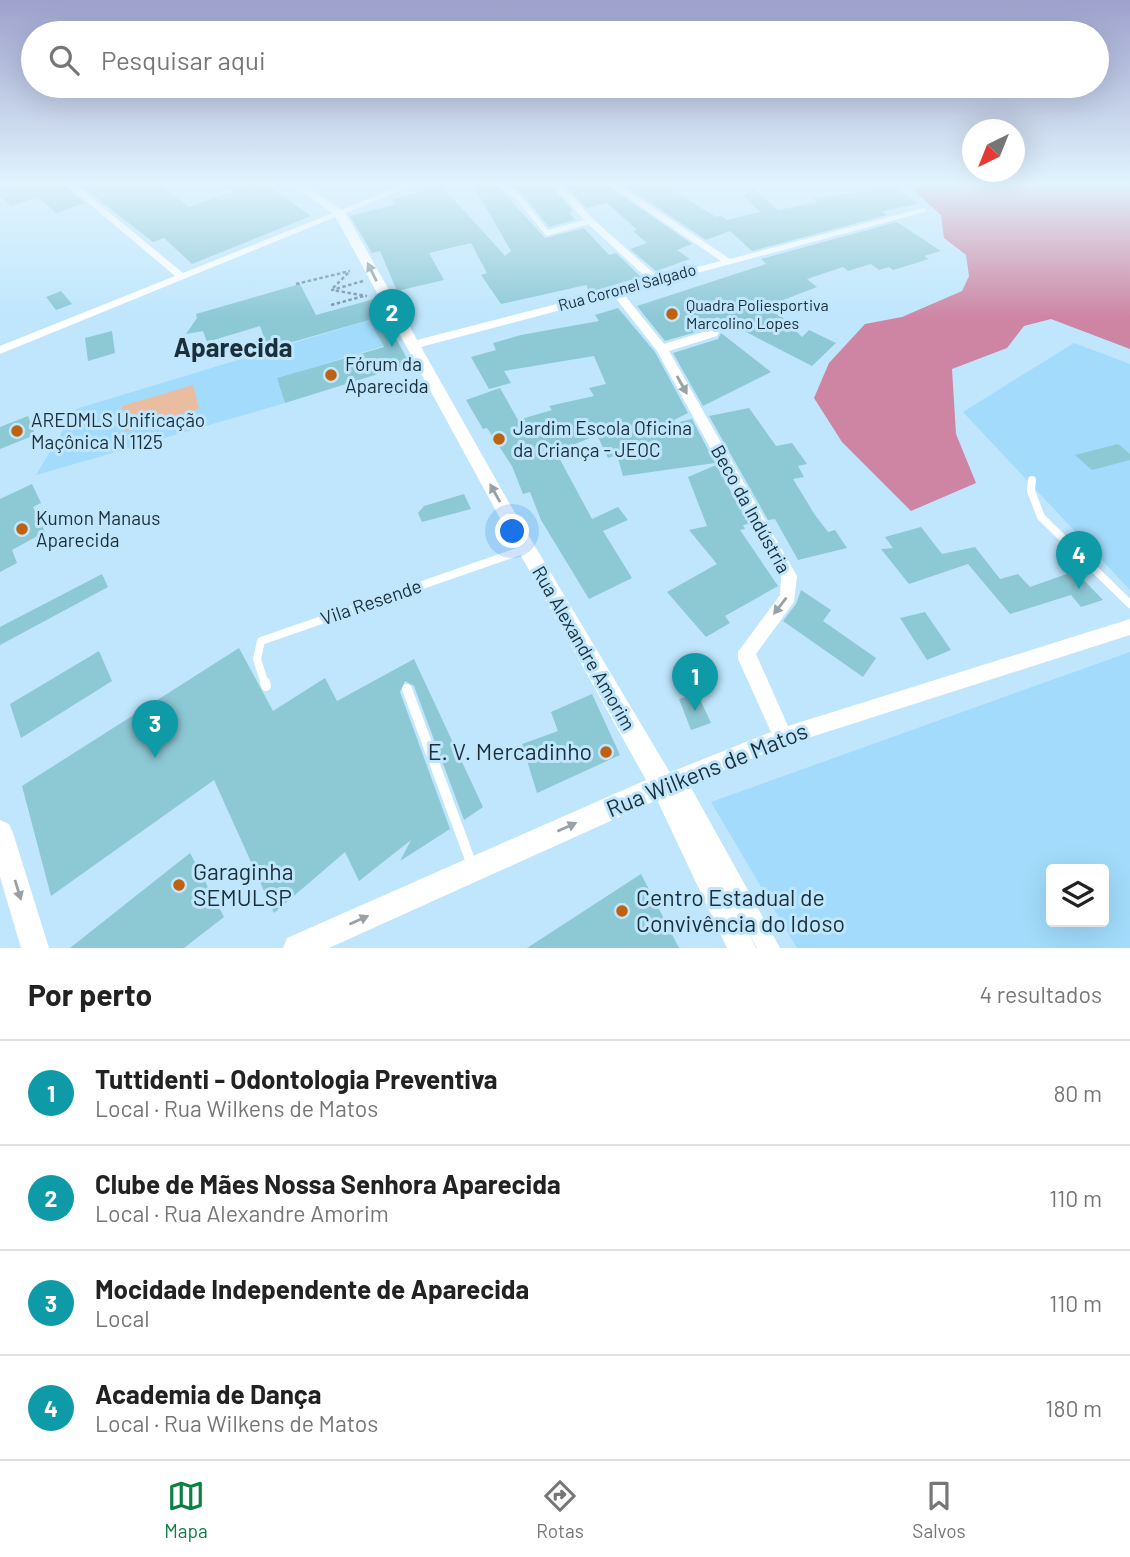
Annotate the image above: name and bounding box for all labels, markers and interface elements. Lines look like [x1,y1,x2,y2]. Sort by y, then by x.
search box [21,21,1109,98]
icon: search [45,41,83,79]
text: Pesquisar aqui [101,44,266,75]
north arrow [962,119,1025,182]
street label: Rua Coronel Salgado [556,259,698,314]
one-way arrow [367,262,378,282]
pin: 2 [369,289,415,347]
place label: Quadra Poliesportiva Marcolino Lopes [686,295,829,332]
marker: Quadra Poliesportiva Marcolino Lopes [664,306,680,322]
district label: Aparecida [174,331,292,362]
place label: Fórum da Aparecida [345,352,429,397]
marker: Fórum da Aparecida [323,367,339,383]
one-way arrow [676,375,688,395]
place label: AREDMLS Unificação Maçônica N 1125 [31,408,205,453]
place label: Jardim Escola Oficina da Criança - JEOC [513,416,692,461]
marker: AREDMLS Unificação Maçônica N 1125 [9,423,25,439]
marker: Jardim Escola Oficina da Criança - JEOC [491,431,507,447]
street label: Beco da Indústria [707,441,796,577]
one-way arrow [489,483,501,502]
place label: Kumon Manaus Aparecida [36,506,160,551]
your location [495,514,529,548]
marker: Kumon Manaus Aparecida [14,521,30,537]
pin: 4 [1056,531,1102,589]
street label: Rua Alexandre Amorim [528,561,641,734]
street label: Vila Resende [317,574,424,630]
one-way arrow [774,597,788,615]
pin: 1 [672,653,718,711]
pin: 3 [132,700,178,758]
street label: Rua Wilkens de Matos [602,716,811,822]
place label: E. V. Mercadinho [428,737,592,765]
marker: E. V. Mercadinho [598,744,614,760]
one-way arrow [557,821,577,833]
place label: Garaginha SEMULSP [193,857,293,911]
map controls [1046,864,1109,927]
button: layers [1046,864,1109,927]
marker: Garaginha SEMULSP [171,877,187,893]
one-way arrow [13,880,23,901]
place label: Centro Estadual de Convivência do Idoso [636,883,845,937]
marker: Centro Estadual de Convivência do Idoso [614,903,630,919]
one-way arrow [349,914,370,925]
text: Por perto [28,976,152,1012]
text: 4 resultados [979,980,1102,1008]
text: Tuttidenti - Odontologia Preventiva [95,1063,498,1094]
text: 1 [47,1079,55,1107]
text: 80 m [1053,1079,1102,1107]
text: Local · Rua Wilkens de Matos [95,1094,378,1122]
text: Clube de Mães Nossa Senhora Aparecida [95,1168,561,1199]
text: 2 [45,1184,57,1212]
text: 110 m [1049,1184,1102,1212]
text: Local · Rua Alexandre Amorim [95,1199,389,1227]
text: Mocidade Independente de Aparecida [95,1273,529,1304]
text: 3 [45,1289,57,1317]
text: 110 m [1049,1289,1102,1317]
text: Local [95,1304,150,1332]
text: Academia de Dança [95,1378,322,1409]
text: 4 [44,1394,58,1422]
text: 180 m [1045,1394,1102,1422]
text: Local · Rua Wilkens de Matos [95,1409,378,1437]
tab: Mapa [164,1477,208,1542]
tab: Rotas [536,1477,584,1542]
tab: Salvos [912,1477,966,1542]

